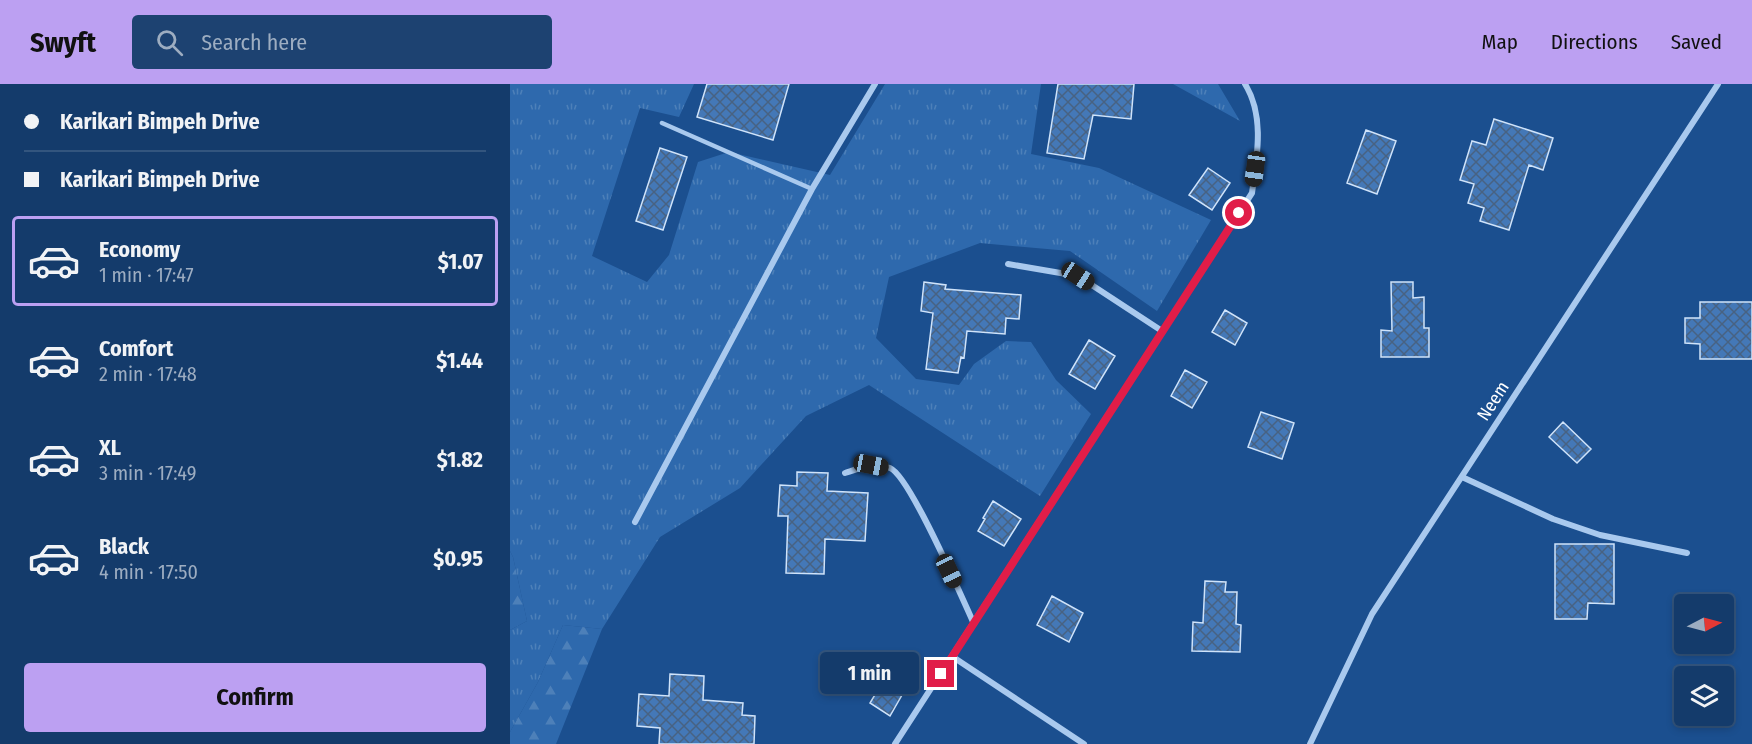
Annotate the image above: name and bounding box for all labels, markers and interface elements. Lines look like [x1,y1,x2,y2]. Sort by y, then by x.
search box [132,15,552,69]
text: Swyft [30,26,96,59]
icon: search [153,26,186,59]
text: Search here [201,29,307,56]
text: Map [1481,29,1518,55]
text: Directions [1551,29,1638,55]
text: Saved [1671,29,1722,55]
text: Karikari Bimpeh Drive [60,108,260,135]
car [1244,150,1266,188]
text: Karikari Bimpeh Drive [60,166,260,193]
route start [1225,199,1252,226]
icon: car [27,234,81,288]
text: Economy [99,236,180,263]
text: $1.07 [438,248,483,275]
car [1058,259,1098,293]
text: 1 min · 17:47 [99,263,194,287]
icon: car [27,333,81,387]
text: Comfort [99,335,173,362]
text: $1.44 [436,347,483,374]
text: 2 min · 17:48 [99,362,197,386]
street label: Neem [1472,377,1514,425]
icon: car [27,432,81,486]
text: XL [99,434,121,461]
text: $1.82 [437,446,483,473]
car [852,453,890,477]
text: 3 min · 17:49 [99,461,196,485]
icon: car [27,531,81,585]
text: Black [99,533,149,560]
text: $0.95 [433,545,483,572]
car [933,551,965,591]
text: 4 min · 17:50 [99,560,198,584]
north arrow [1674,594,1734,654]
map controls [1674,594,1734,726]
callout: 1 min [821,653,920,695]
route end [927,660,954,687]
text: 1 min [848,661,891,685]
button: Confirm [24,663,486,732]
button: layers [1674,666,1734,726]

